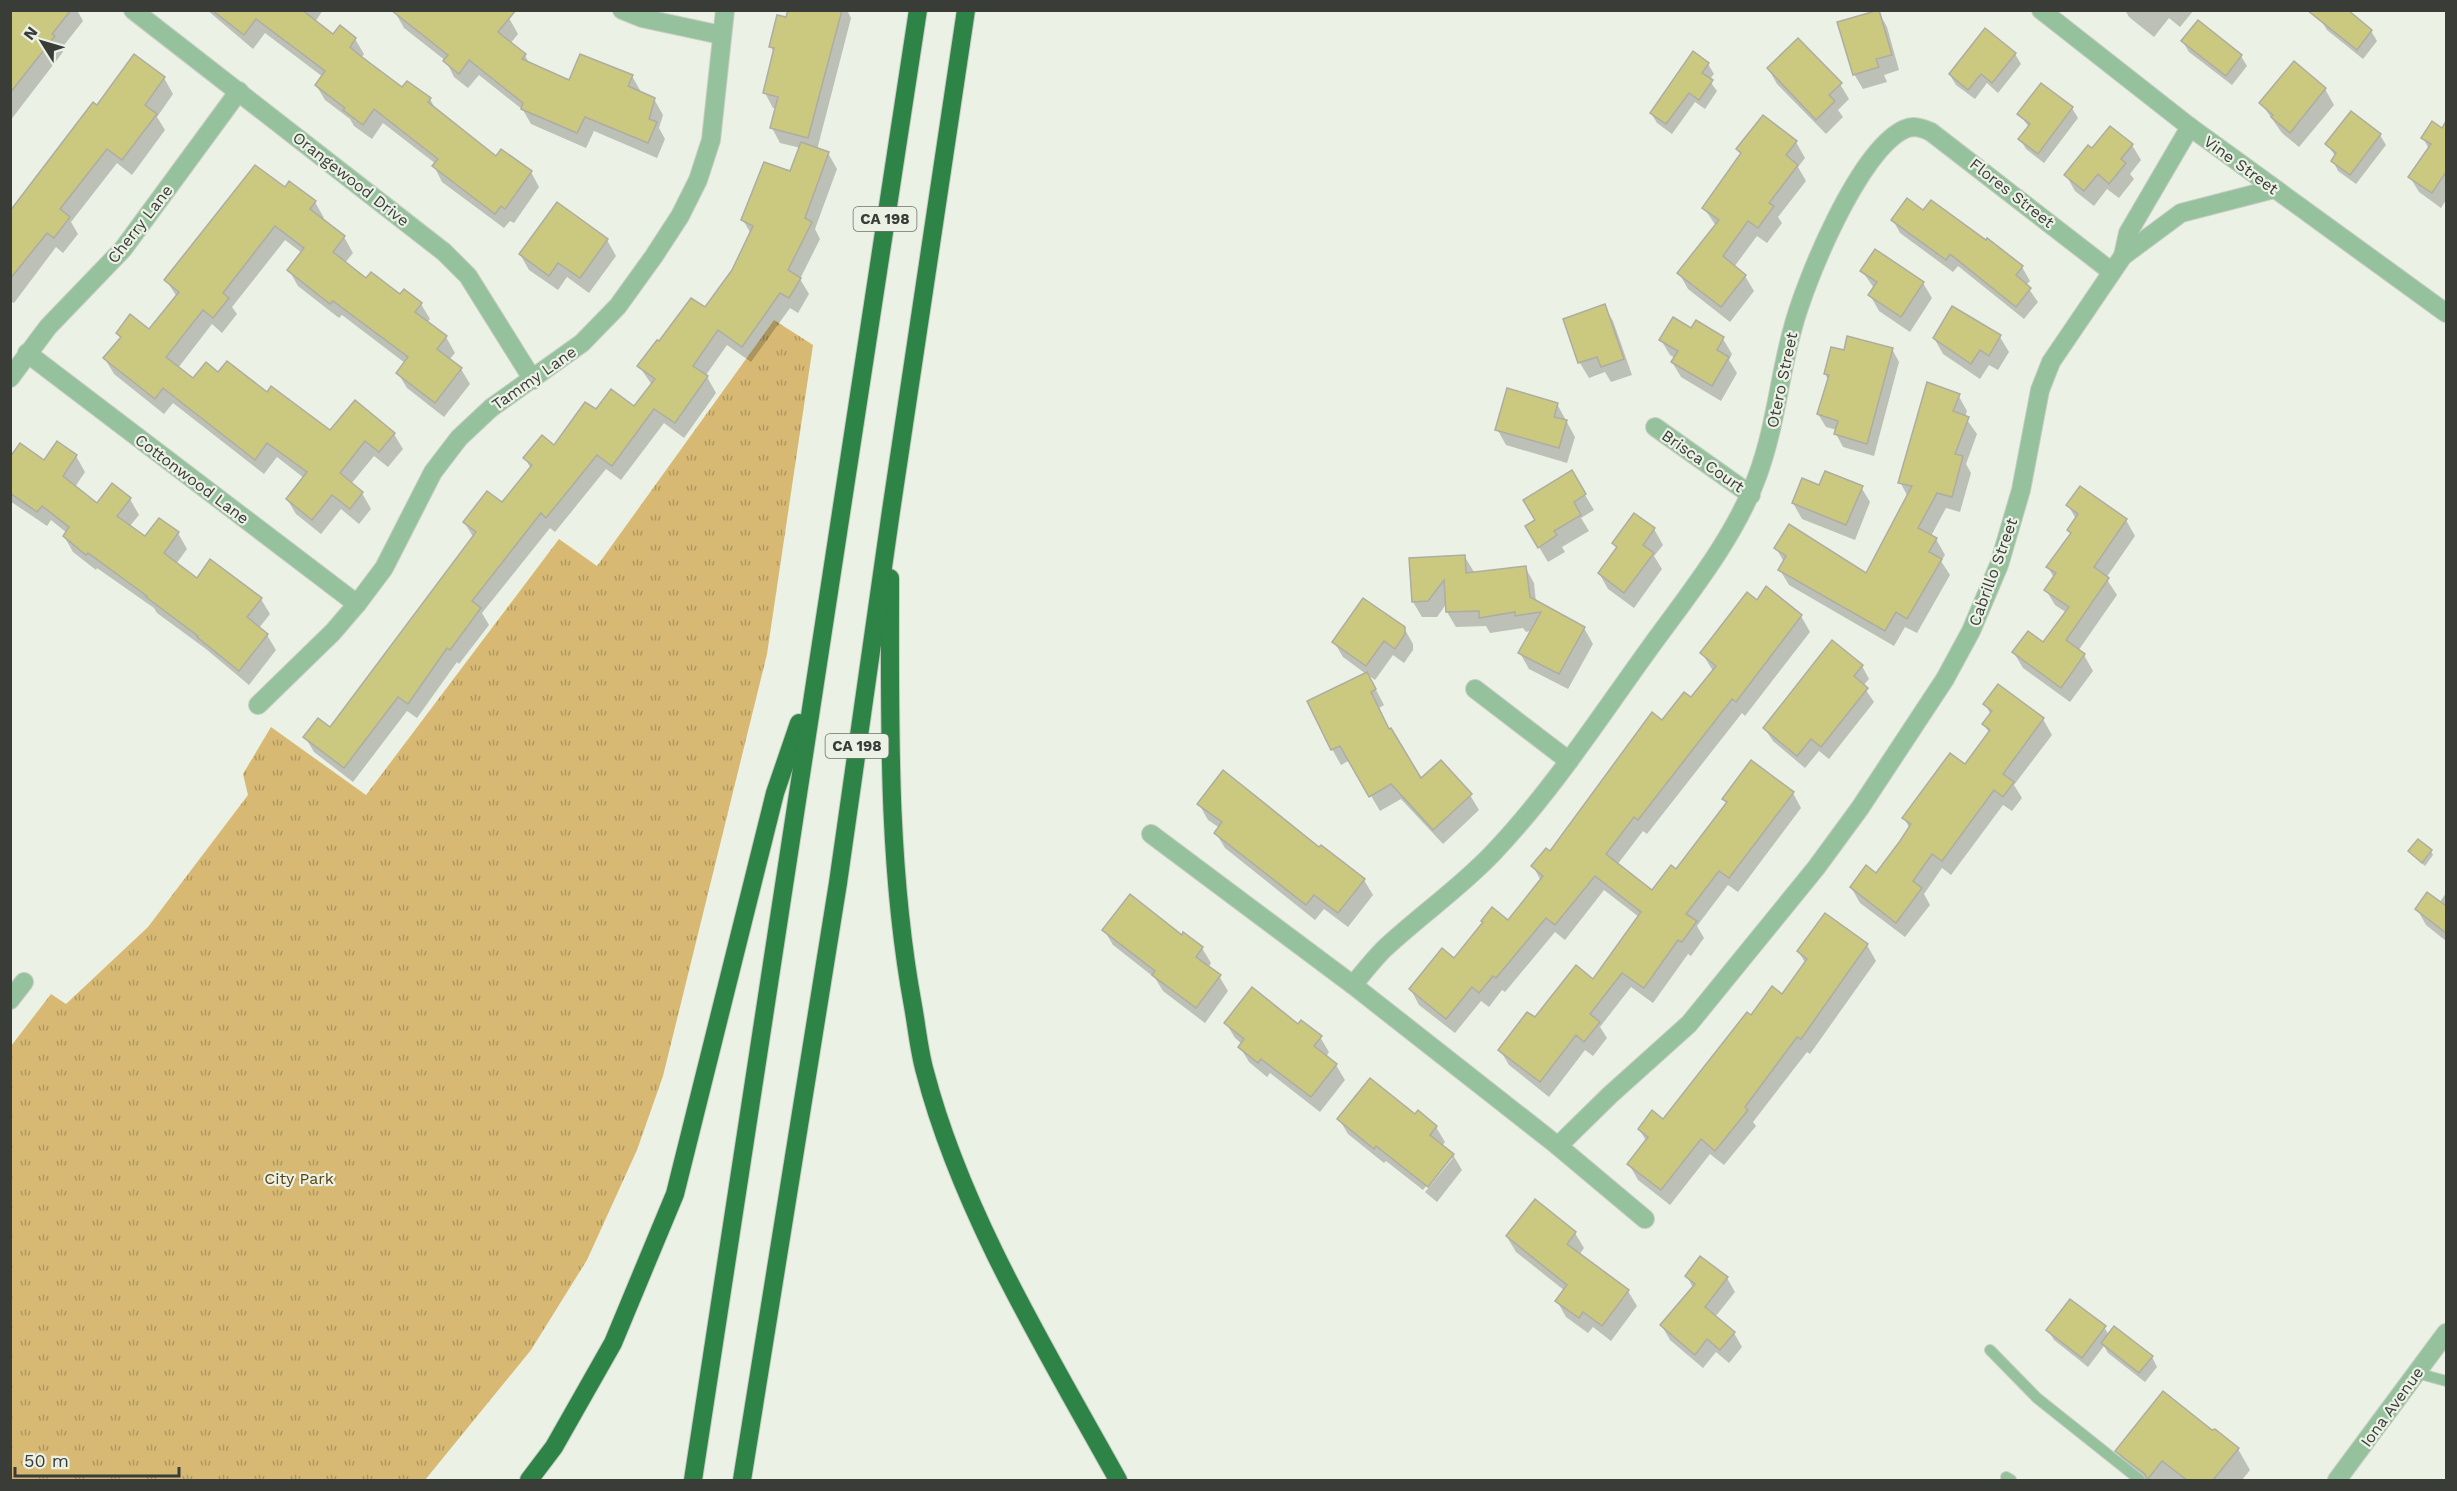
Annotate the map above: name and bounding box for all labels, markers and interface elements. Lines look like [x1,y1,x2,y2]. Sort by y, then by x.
north arrow [12,12,72,72]
text: N [19,23,42,44]
street label: Orangewood Drive [289,128,413,230]
street label: Vine Street [2200,132,2282,199]
street label: Flores Street [1966,154,2058,232]
street label: Cherry Lane [104,181,176,267]
road number: CA 198 [854,207,916,231]
street label: Otero Street [1763,330,1801,430]
street label: Tammy Lane [488,342,580,414]
street label: Brisca Court [1658,426,1748,496]
street label: Cottonwood Lane [131,430,253,528]
street label: Cabrillo Street [1965,515,2021,629]
road number: CA 198 [826,734,888,758]
park label: City Park [264,1169,334,1188]
street label: Iona Avenue [2357,1363,2427,1451]
scale bar [15,1440,178,1478]
text: 50 m [24,1450,69,1471]

